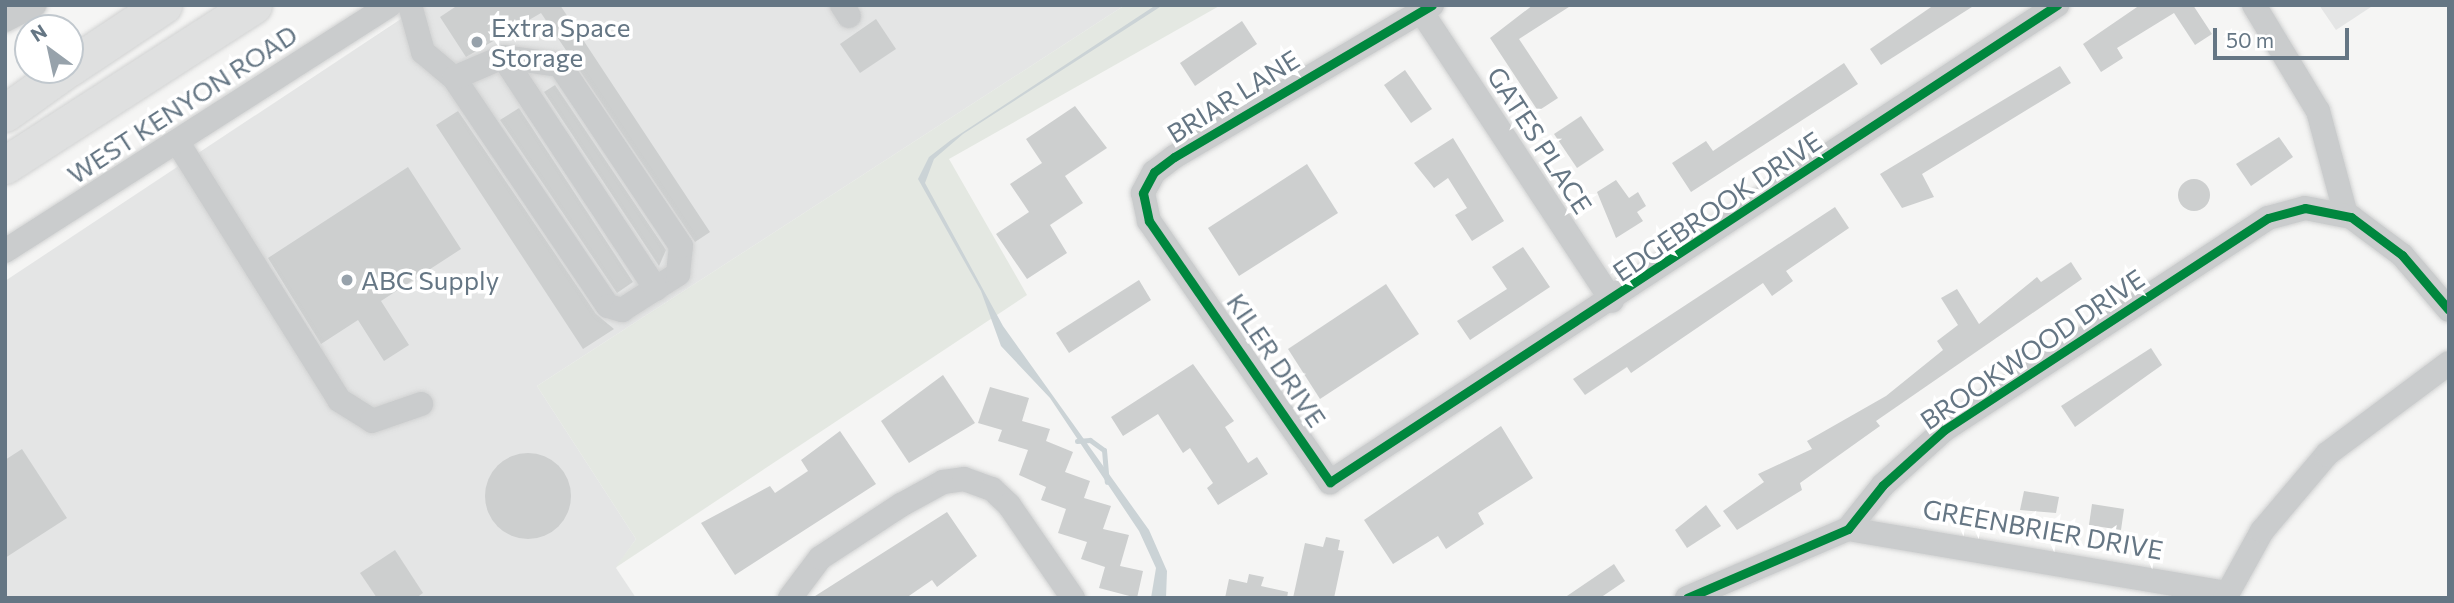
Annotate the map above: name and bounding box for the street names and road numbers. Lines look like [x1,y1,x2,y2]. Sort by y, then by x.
street label: WEST KENYON ROAD [61,18,303,190]
street label: BRIAR LANE [1161,43,1305,149]
street label: GATES PLACE [1481,61,1599,219]
street label: EDGEBROOK DRIVE [1607,125,1827,287]
street label: BROOKWOOD DRIVE [1914,262,2150,436]
street label: KILER DRIVE [1221,287,1333,433]
street label: GREENBRIER DRIVE [1920,493,2166,565]

